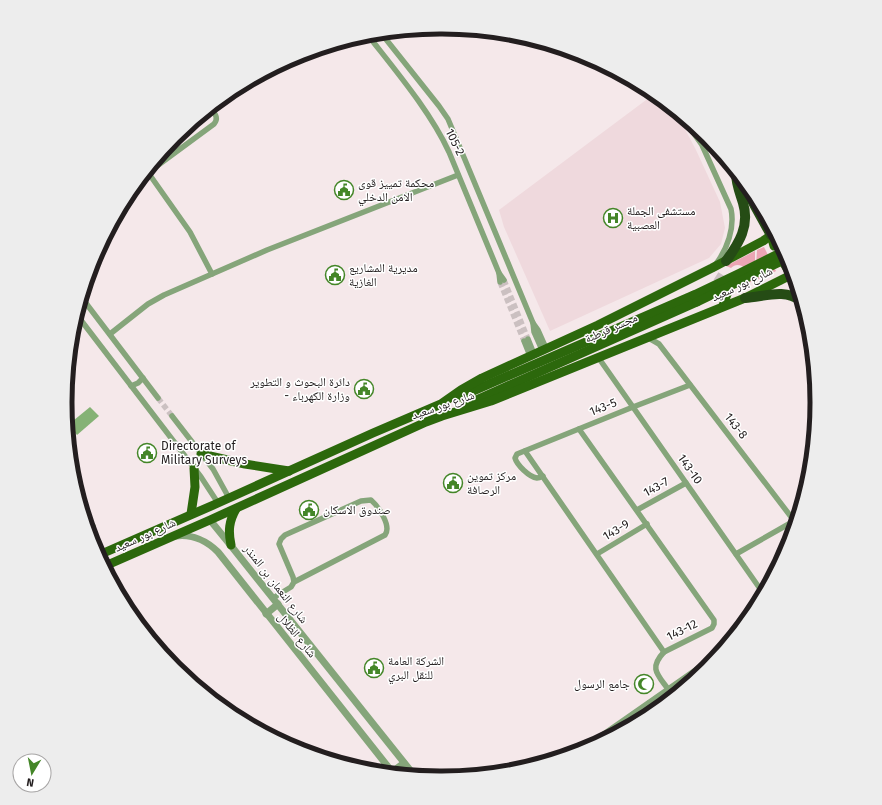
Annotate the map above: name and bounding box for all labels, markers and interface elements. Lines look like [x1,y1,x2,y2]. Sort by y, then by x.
street label: 105-2 [443,126,467,158]
place label: محكمة تمييز قوى الامن الدخلي [358,176,434,207]
public building icon: محكمة تمييز قوى الامن الدخلي [333,179,355,201]
place label: مستشفى الجملة العصبية [627,204,696,232]
hospital icon: مستشفى الجملة العصبية [602,207,624,229]
place label: مديرية المشاريع الغازية [349,261,418,289]
public building icon: مديرية المشاريع الغازية [324,264,346,286]
street label: شارع بور سعيد [709,264,775,305]
street label: مجسر قرطبة [582,310,640,346]
place label: دائرة البحوث و التطوير - وزارة الكهرباء [249,375,350,403]
public building icon: دائرة البحوث و التطوير - وزارة الكهرباء [353,378,375,400]
street label: شارع بور سعيد [410,388,477,423]
street label: 143-5 [587,395,619,419]
street label: 143-8 [722,410,751,442]
place label: Directorate of Military Surveys [161,439,247,467]
public building icon: Directorate of Military Surveys [136,442,158,464]
street label: 143-10 [675,451,705,487]
place label: مركز تموين الرصافة [467,469,516,497]
public building icon: مركز تموين الرصافة [442,472,464,494]
street label: 143-7 [641,474,671,500]
public building icon: صندوق الاسكان [298,499,320,521]
place label: صندوق الاسكان [323,503,391,517]
street label: شارع بور سعيد [112,515,178,556]
street label: 143-9 [600,517,632,543]
street label: شارع النعمان بن المنذر [240,541,311,627]
street label: شارع الظلال [274,610,319,661]
street label: 143-12 [664,616,700,644]
place label: الشركة العامة للنقل البري [388,654,444,685]
public building icon: الشركة العامة للنقل البري [363,657,385,679]
mosque icon: جامع الرسول [633,673,655,695]
place label: جامع الرسول [574,677,630,691]
north arrow [12,753,52,793]
text: N [26,775,35,789]

